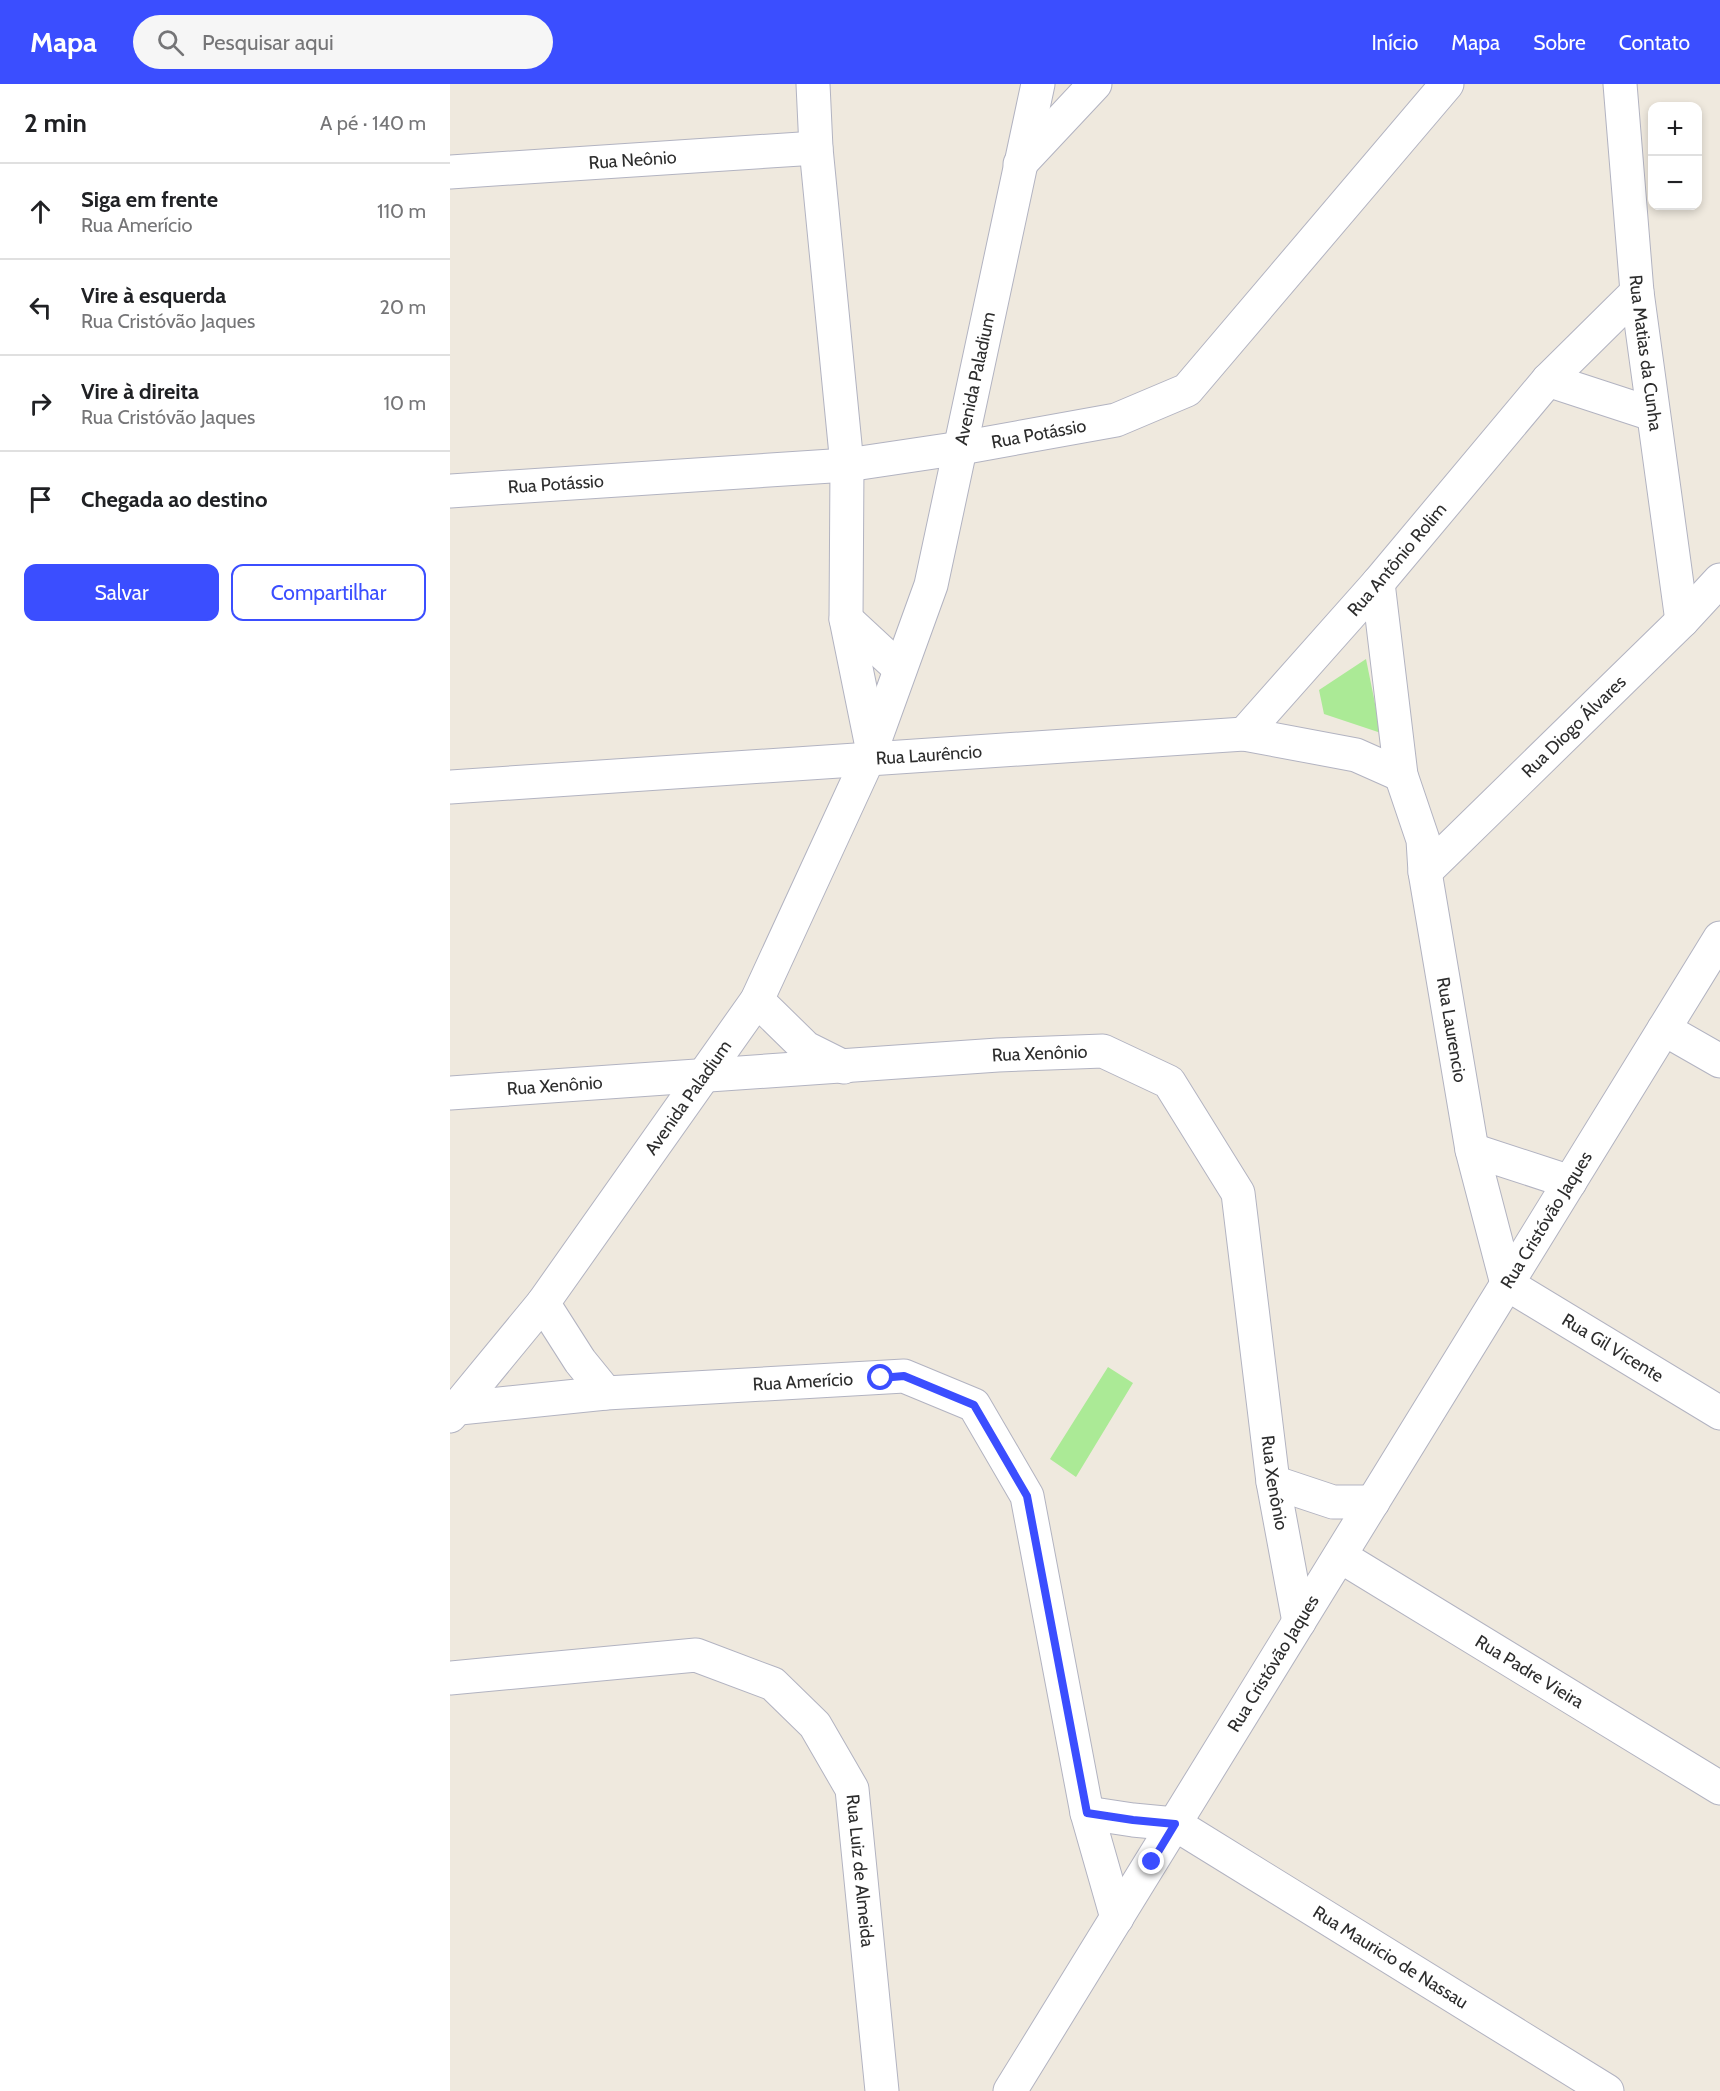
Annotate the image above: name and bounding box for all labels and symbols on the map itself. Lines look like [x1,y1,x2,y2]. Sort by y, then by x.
street label: Rua Neônio [588,146,677,174]
street label: Rua Matias da Cunha [1625,274,1667,432]
street label: Avenida Paladium [950,310,1000,447]
street label: Rua Potássio [989,415,1088,453]
street label: Rua Potássio [507,470,604,498]
street label: Rua Antônio Rolim [1343,498,1451,621]
street label: Rua Diogo Álvares [1517,671,1631,782]
street label: Rua Laurêncio [875,741,983,770]
street label: Rua Laurencio [1432,975,1471,1084]
street label: Avenida Paladium [640,1036,736,1159]
street label: Rua Xenônio [991,1041,1088,1066]
street label: Rua Xenônio [506,1071,603,1100]
street label: Rua Cristóvão Jaques [1496,1147,1597,1293]
street label: Rua Gil Vicente [1558,1309,1667,1387]
route start [867,1364,893,1390]
street label: Rua Amerício [752,1368,854,1396]
street label: Rua Xenônio [1256,1434,1293,1532]
street label: Rua Cristóvão Jaques [1223,1591,1324,1736]
street label: Rua Padre Vieira [1471,1630,1588,1713]
street label: Rua Luiz de Almeida [842,1793,879,1948]
route end [1138,1848,1164,1874]
street label: Rua Mauricio de Nassau [1309,1901,1472,2013]

